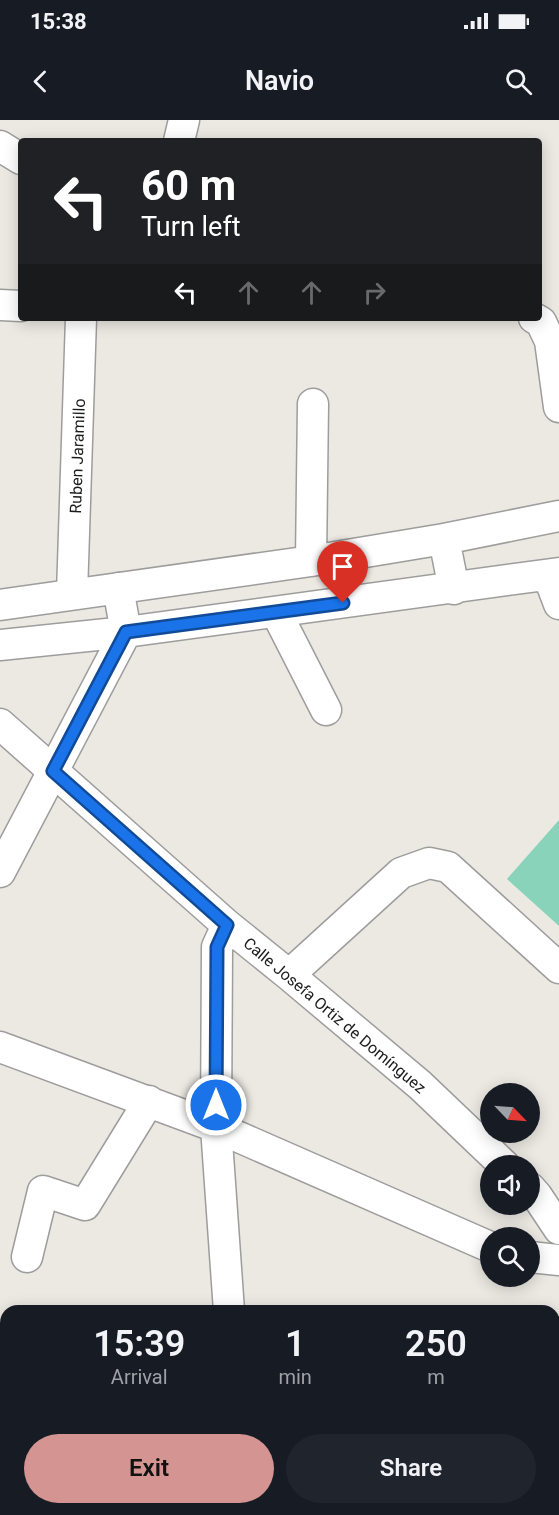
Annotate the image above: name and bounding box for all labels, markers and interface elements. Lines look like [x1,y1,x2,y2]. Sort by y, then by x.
text: 15:38 [30,9,87,34]
icon: back [24,65,57,98]
text: Navio [245,65,314,97]
icon: search [502,65,535,98]
text: 60 m [141,161,236,210]
icon: left [42,162,120,240]
text: Turn left [141,211,241,243]
icon: left [169,276,202,309]
icon: ahead [232,276,265,309]
icon: ahead [295,276,328,309]
icon: right [358,276,391,309]
street label: Ruben Jaramillo [66,398,89,514]
pin [317,541,368,603]
icon: arrive [326,550,359,583]
street label: Calle Josefa Ortiz de Domínguez [240,933,430,1097]
position arrow [184,1073,248,1137]
north arrow [480,1083,540,1143]
map controls [480,1083,540,1287]
button: sound [480,1155,540,1215]
button: search [480,1227,540,1287]
text: 15:39 [93,1323,185,1365]
text: 1 [285,1323,305,1365]
text: 250 [405,1323,467,1365]
text: Arrival [111,1365,168,1389]
text: min [278,1365,312,1389]
text: m [427,1365,445,1389]
button: Exit [24,1434,274,1503]
button: Share [286,1434,536,1503]

